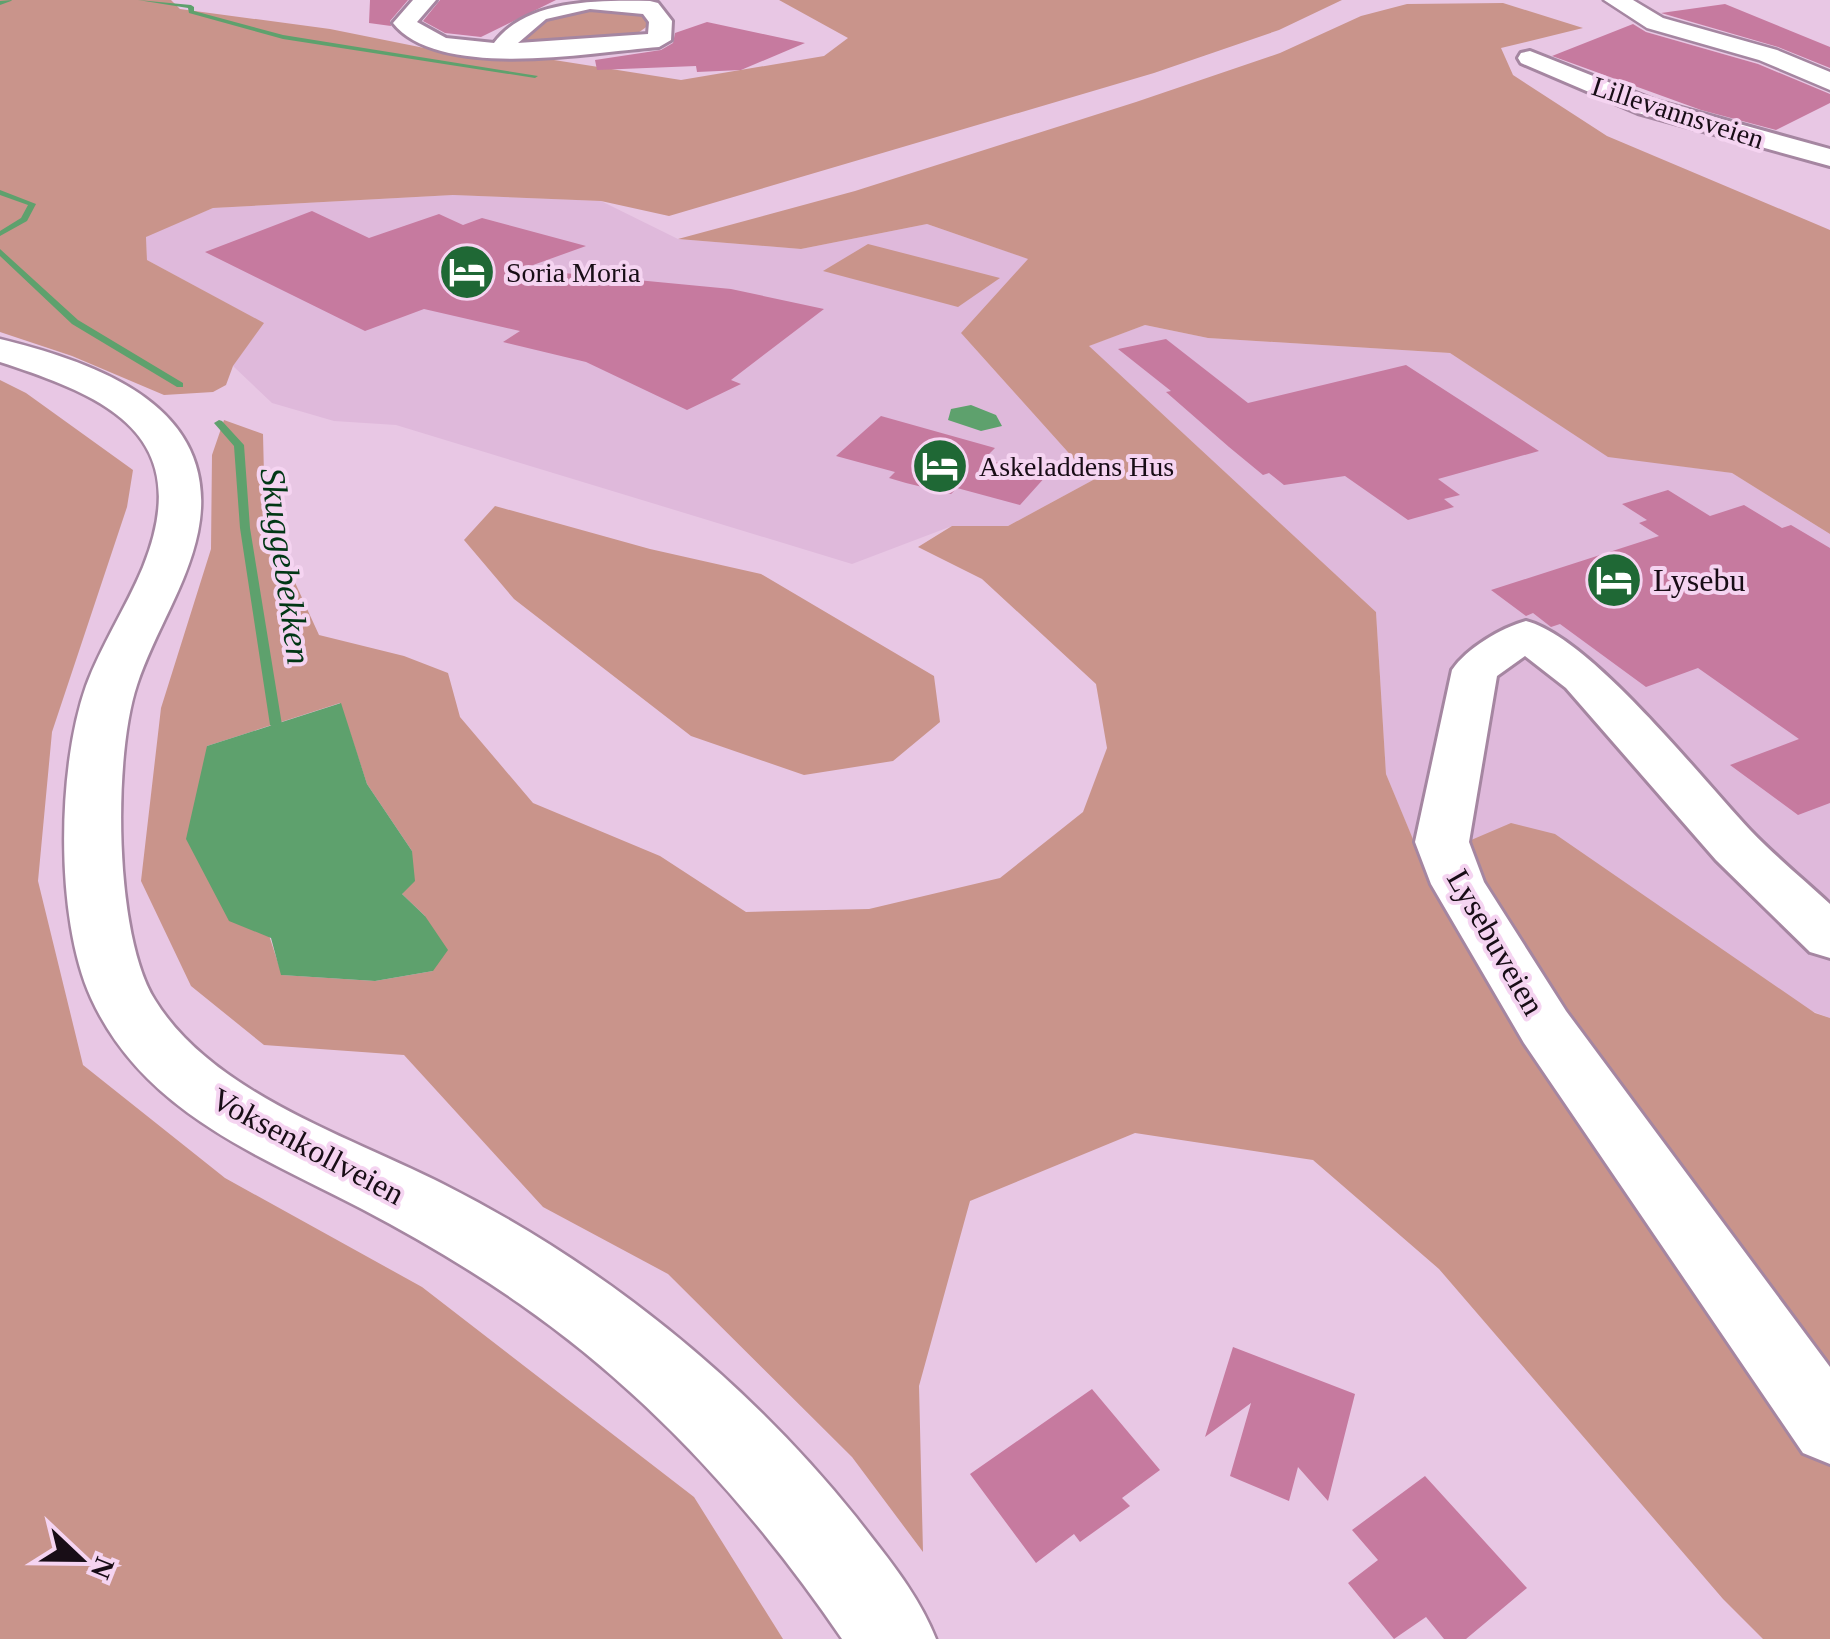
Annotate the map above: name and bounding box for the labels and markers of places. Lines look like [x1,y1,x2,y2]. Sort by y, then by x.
hotel icon: Soria Moria [437,242,497,302]
place label: Soria Moria [506,257,641,288]
hotel icon: Askeladdens Hus [910,436,970,496]
place label: Askeladdens Hus [979,451,1174,482]
hotel icon: Lysebu [1584,550,1644,610]
place label: Lysebu [1653,562,1745,598]

